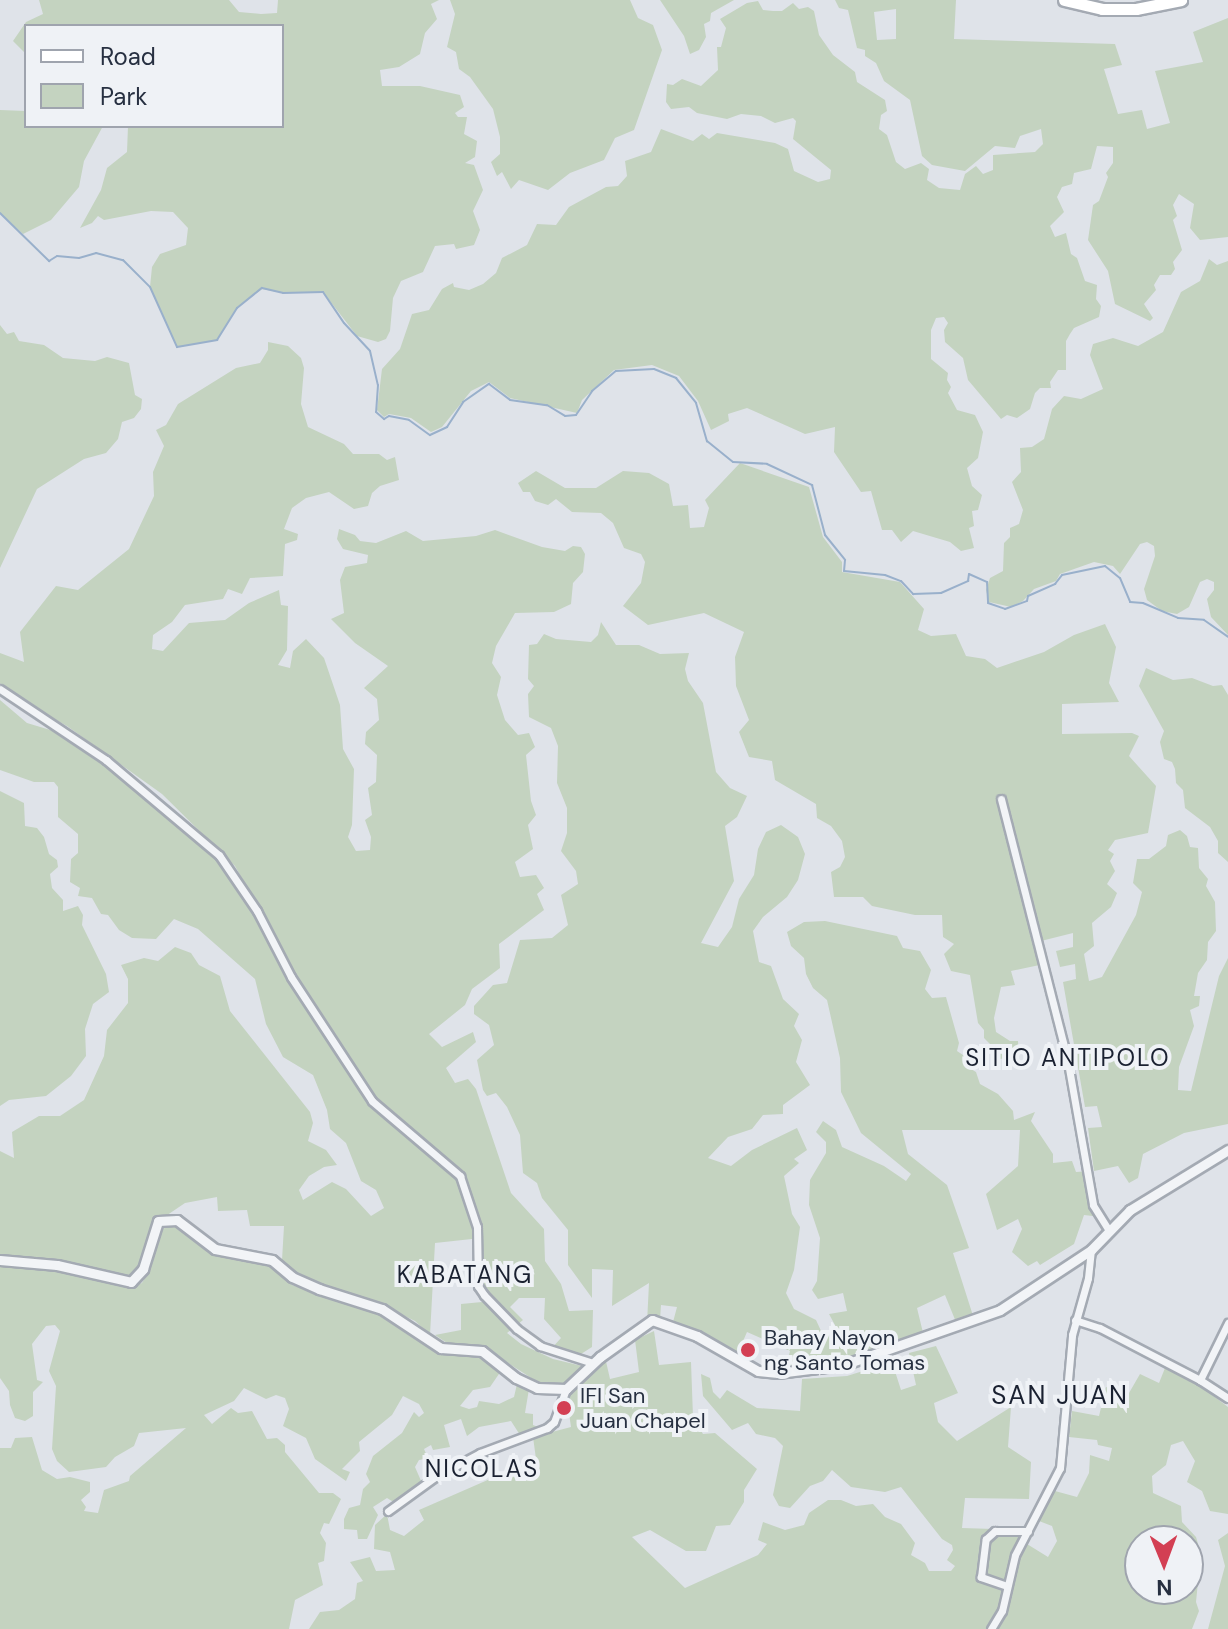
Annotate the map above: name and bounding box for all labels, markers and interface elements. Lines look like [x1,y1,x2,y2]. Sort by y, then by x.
legend [24,24,284,128]
text: Road [100,41,156,72]
text: Park [100,81,147,112]
district label: SITIO ANTIPOLO [965,1044,1171,1072]
district label: KABATANG [397,1261,533,1289]
place label: Bahay Nayon ng Santo Tomas [764,1324,925,1376]
marker: Bahay Nayon ng Santo Tomas [739,1341,757,1359]
district label: SAN JUAN [991,1380,1129,1412]
place label: IFI San Juan Chapel [580,1382,706,1434]
marker: IFI San Juan Chapel [555,1399,573,1417]
district label: NICOLAS [425,1455,539,1483]
north arrow [1124,1525,1204,1605]
text: N [1156,1573,1173,1602]

